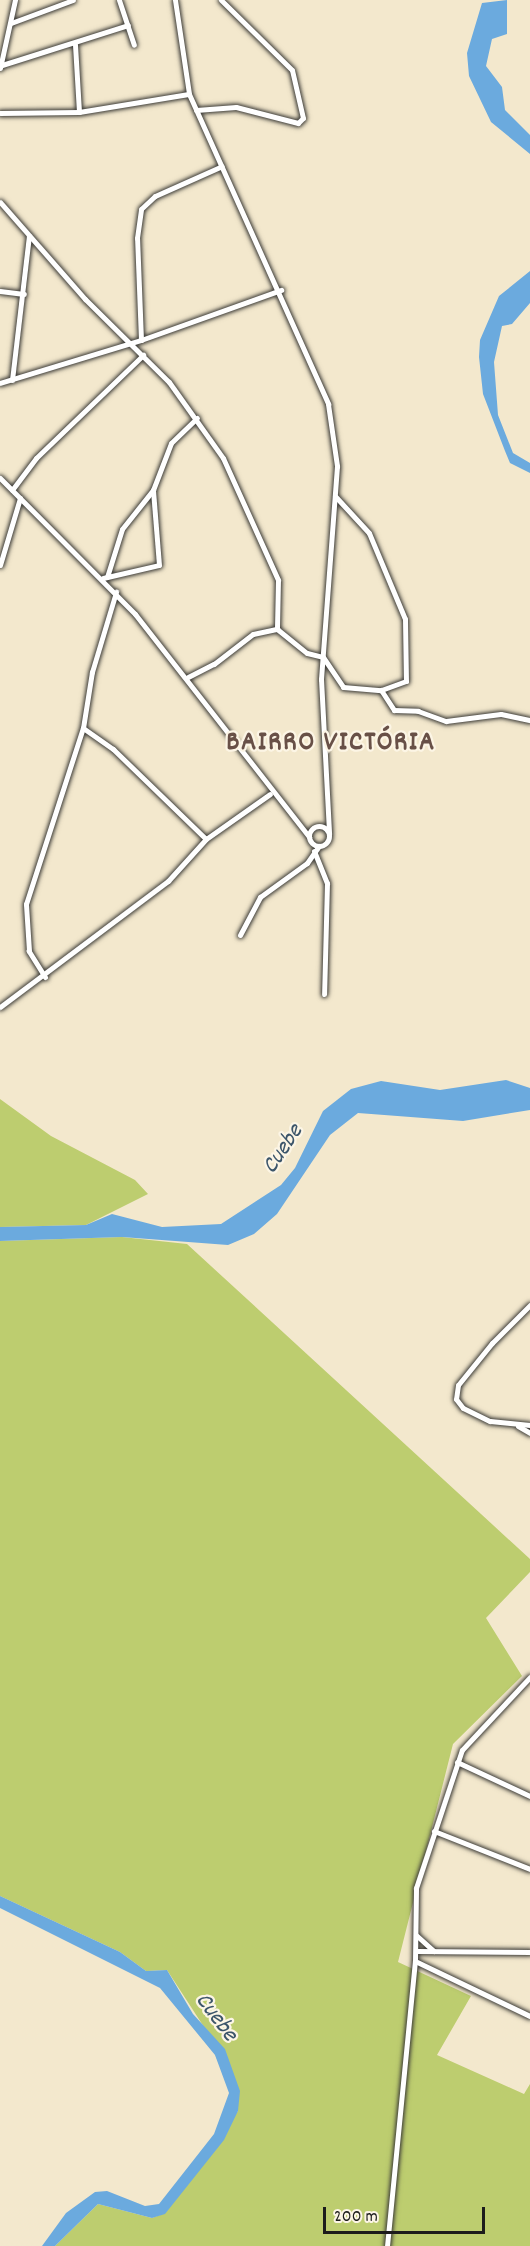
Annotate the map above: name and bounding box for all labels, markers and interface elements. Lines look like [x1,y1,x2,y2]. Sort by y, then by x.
district label: BAIRRO VICTÓRIA [226,727,436,761]
water label: Cuebe [257,1120,311,1180]
water label: Cuebe [187,1988,243,2048]
scale bar [326,2195,488,2233]
text: 200 m [334,2205,378,2230]

